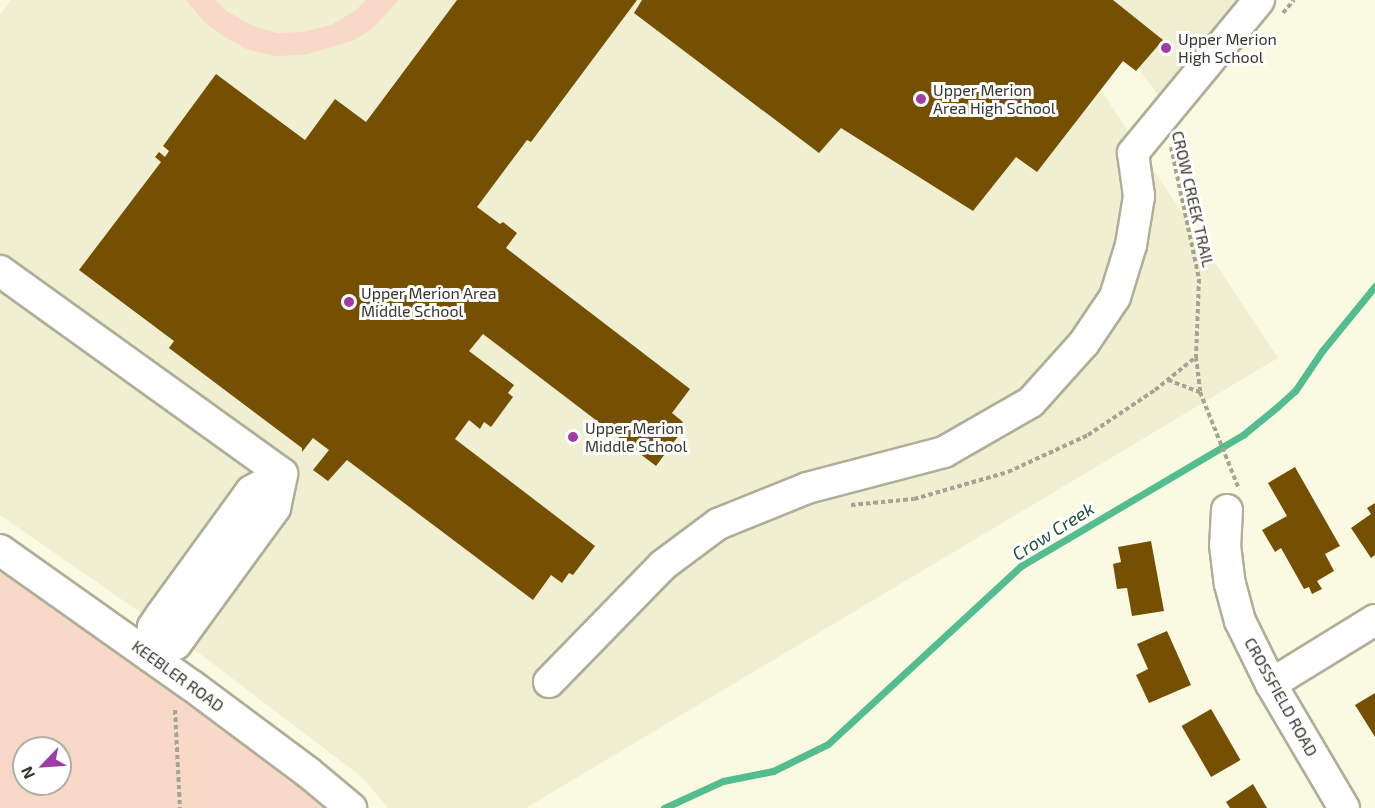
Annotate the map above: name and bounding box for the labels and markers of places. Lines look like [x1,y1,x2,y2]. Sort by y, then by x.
place label: Upper Merion High School [1178,29,1277,67]
marker: Upper Merion High School [1159,41,1173,55]
place label: Upper Merion Area High School [933,80,1056,118]
marker: Upper Merion Area High School [914,92,928,106]
place label: Upper Merion Area Middle School [361,283,497,321]
marker: Upper Merion Area Middle School [342,295,356,309]
place label: Upper Merion Middle School [585,418,687,456]
marker: Upper Merion Middle School [566,430,580,444]

